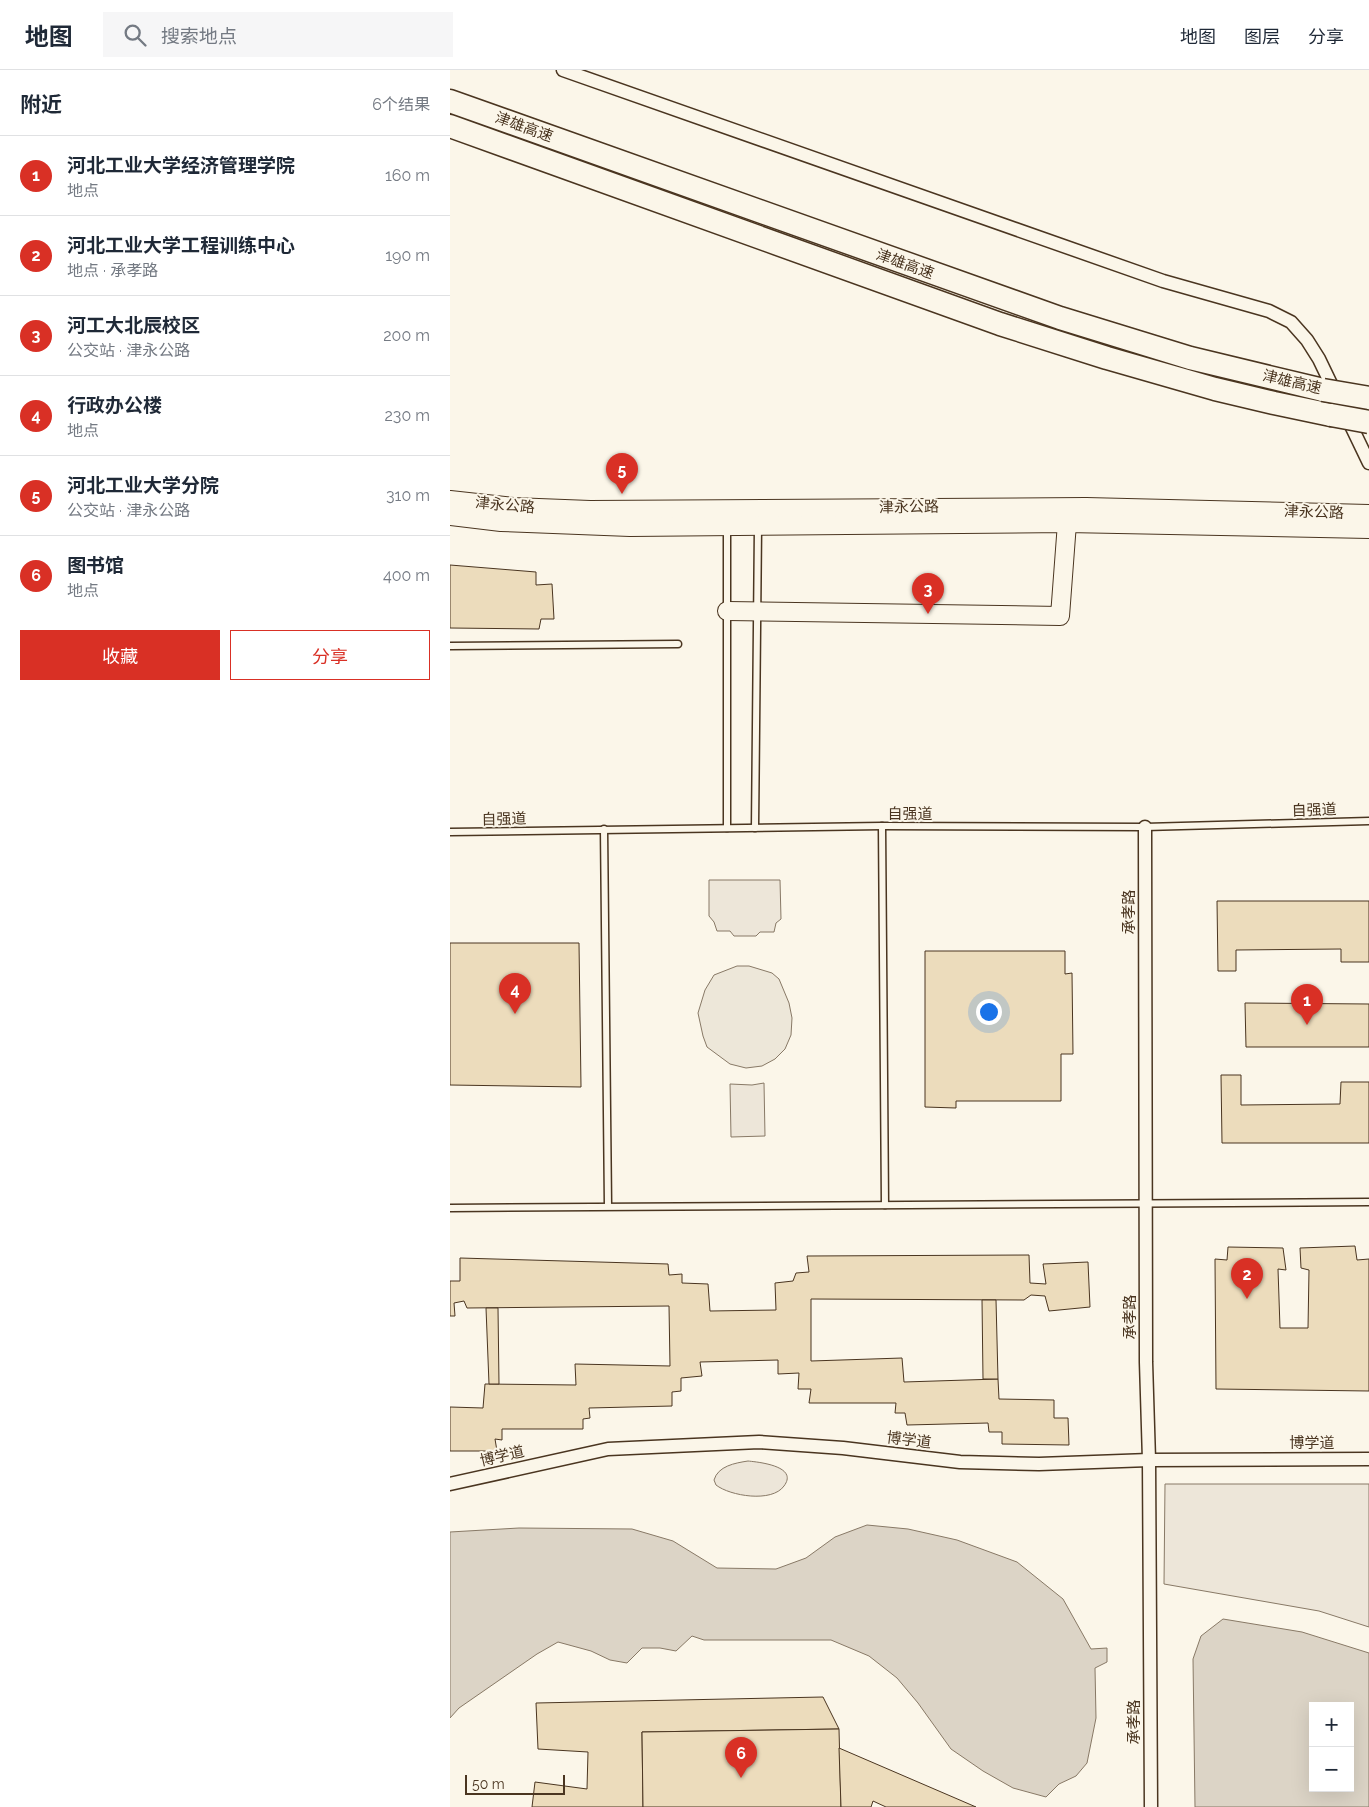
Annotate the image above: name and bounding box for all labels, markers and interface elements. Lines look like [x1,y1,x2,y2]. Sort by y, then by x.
search box [103,12,453,57]
icon: search [121,21,149,49]
text: 地图 [25,22,73,51]
text: 搜索地点 [161,25,237,47]
text: 地图 [1180,26,1216,47]
text: 图层 [1244,26,1280,47]
text: 分享 [1308,26,1344,47]
text: 附近 [20,92,62,117]
text: 6个结果 [372,95,430,114]
street label: 津雄高速 [493,108,555,146]
text: 河北工业大学经济管理学院 [67,154,295,176]
text: 1 [32,166,40,185]
text: 160 m [385,166,430,185]
text: 地点 [67,181,99,200]
text: 河北工业大学工程训练中心 [67,234,295,256]
street label: 津雄高速 [874,245,936,283]
text: 2 [31,246,41,265]
text: 190 m [385,246,430,265]
text: 地点 · 承孝路 [67,261,158,280]
text: 河工大北辰校区 [67,314,200,336]
text: 3 [32,326,40,345]
text: 200 m [383,326,430,345]
text: 公交站 · 津永公路 [67,341,190,360]
street label: 津雄高速 [1261,366,1323,398]
text: 行政办公楼 [67,394,162,416]
text: 4 [31,406,41,425]
text: 230 m [385,406,430,425]
text: 地点 [67,421,99,440]
pin: 5 [606,453,638,494]
text: 河北工业大学分院 [67,474,219,496]
text: 5 [32,486,40,505]
text: 310 m [386,486,430,505]
street label: 津永公路 [474,493,536,517]
street label: 津永公路 [879,497,939,517]
text: 公交站 · 津永公路 [67,501,190,520]
street label: 津永公路 [1284,502,1344,522]
text: 图书馆 [67,554,124,576]
text: 6 [31,566,41,585]
text: 400 m [383,566,430,585]
pin: 3 [912,573,944,614]
text: 地点 [67,581,99,600]
button: 收藏 [20,630,220,680]
button: 分享 [230,630,430,680]
street label: 自强道 [1291,800,1337,820]
street label: 自强道 [887,805,933,823]
street label: 自强道 [481,810,527,828]
street label: 承孝路 [1120,889,1138,935]
pin: 4 [499,973,531,1014]
pin: 1 [1291,984,1323,1025]
your location [976,999,1002,1025]
pin: 2 [1231,1258,1263,1299]
street label: 承孝路 [1121,1294,1139,1340]
street label: 博学道 [886,1428,932,1452]
street label: 博学道 [1289,1434,1335,1452]
street label: 博学道 [478,1442,526,1470]
street label: 承孝路 [1125,1699,1143,1745]
map controls [1309,1702,1354,1792]
button: + [1309,1702,1354,1747]
pin: 6 [725,1737,757,1778]
button: − [1309,1747,1354,1792]
scale bar [465,1772,565,1795]
text: 50 m [472,1776,505,1792]

